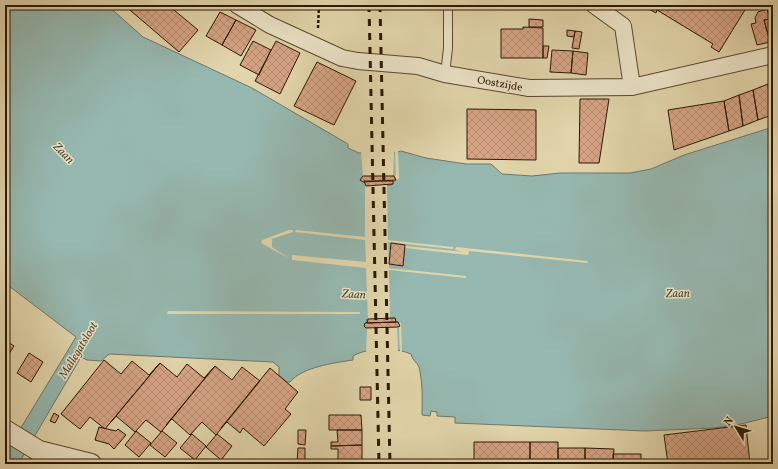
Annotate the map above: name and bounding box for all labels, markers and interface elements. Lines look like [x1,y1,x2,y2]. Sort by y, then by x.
street label: Oostzijde [476,73,524,96]
water label: Zaan [48,139,77,168]
water label: Zaan [341,286,366,304]
water label: Zaan [665,286,690,302]
water label: Mallegatsloot [55,318,103,383]
north arrow [716,407,756,447]
text: N [721,414,738,430]

